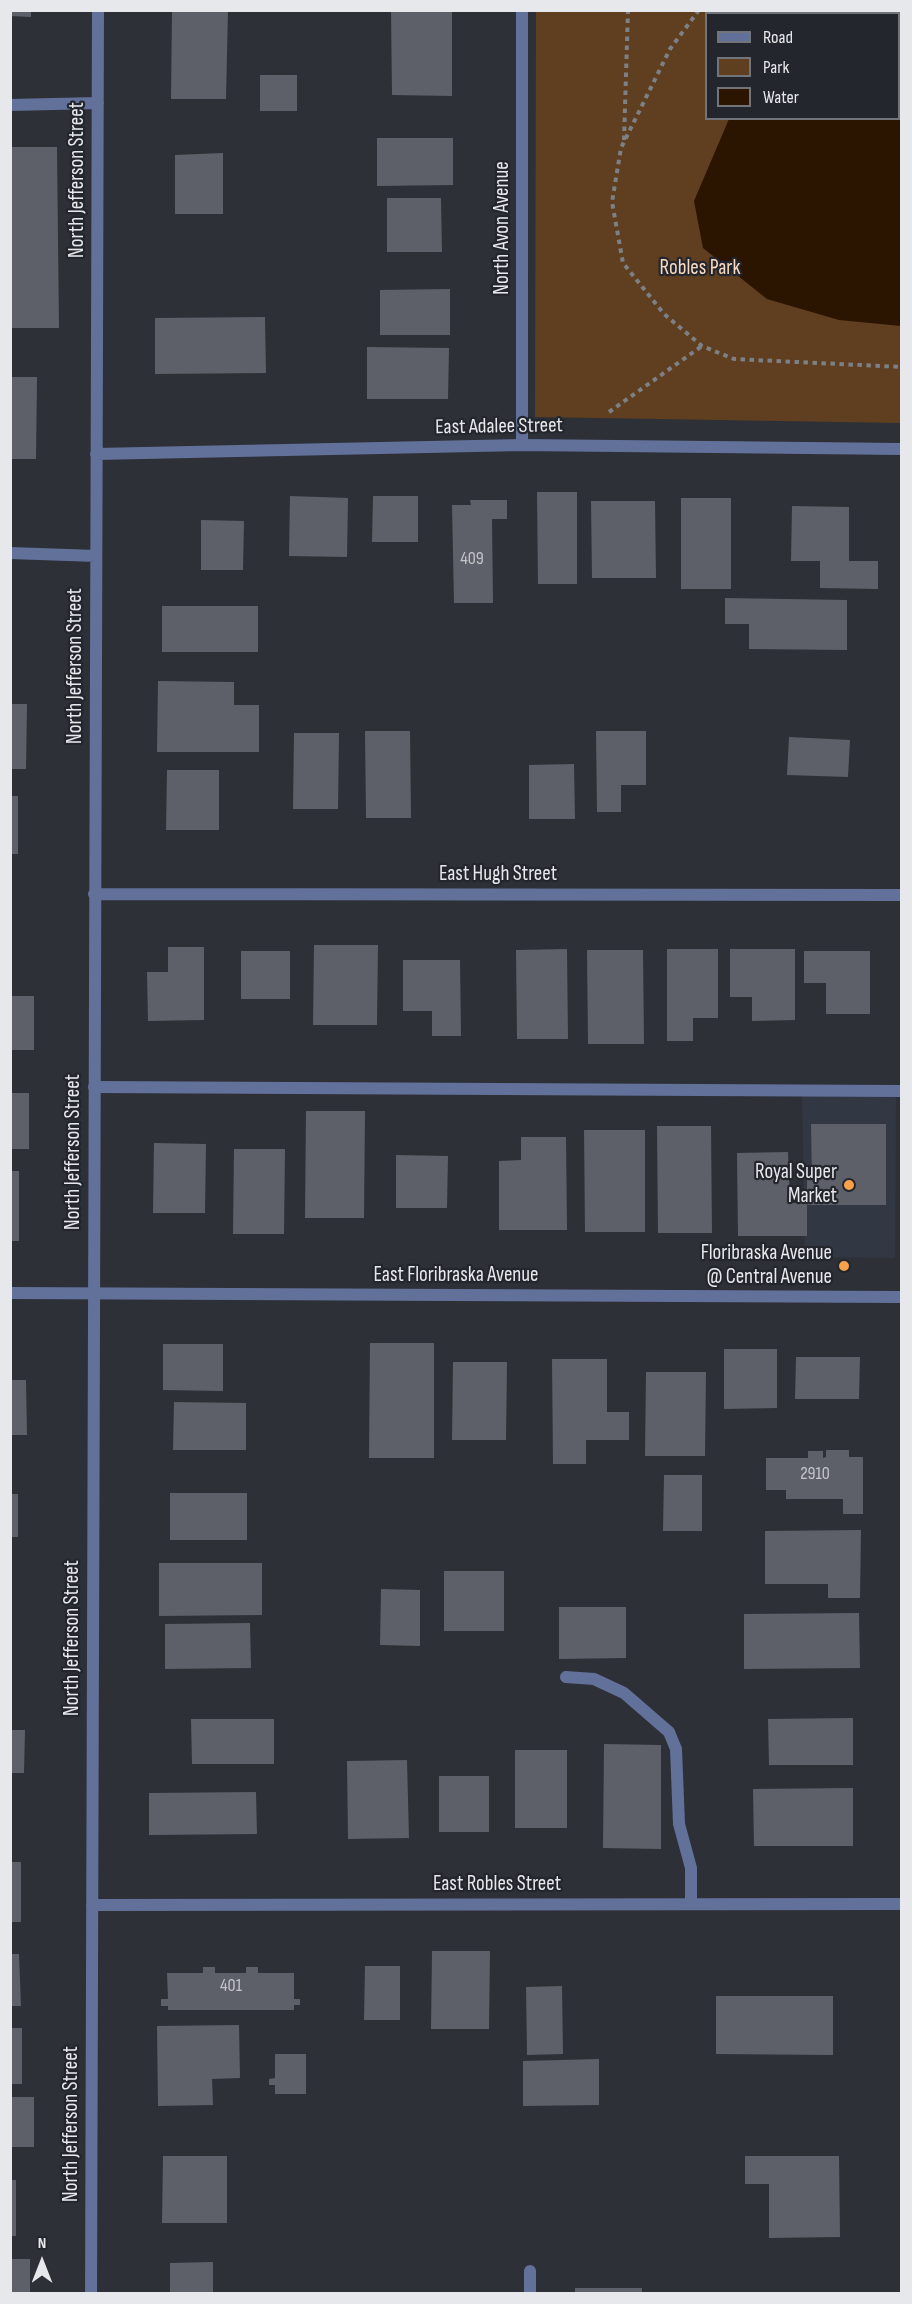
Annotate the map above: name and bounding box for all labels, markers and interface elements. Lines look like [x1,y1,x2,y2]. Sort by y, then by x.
legend [705,12,900,120]
text: Road [763,27,793,48]
text: Park [763,57,789,78]
text: Water [763,87,799,108]
street label: North Jefferson Street [65,102,91,258]
street label: North Avon Avenue [490,161,516,295]
park label: Robles Park [660,256,740,282]
street label: East Adalee Street [435,413,563,441]
house number: 409 [460,548,484,570]
street label: North Jefferson Street [63,588,89,744]
street label: East Hugh Street [439,862,557,888]
street label: North Jefferson Street [61,1074,87,1230]
place label: Royal Super Market [755,1160,837,1210]
marker: Royal Super Market [842,1178,856,1192]
place label: Floribraska Avenue @ Central Avenue [701,1241,832,1291]
marker: Floribraska Avenue @ Central Avenue [837,1259,851,1273]
street label: East Floribraska Avenue [373,1263,539,1289]
house number: 2910 [800,1463,830,1485]
street label: North Jefferson Street [60,1560,86,1716]
street label: East Robles Street [433,1872,561,1898]
house number: 401 [220,1975,242,1997]
street label: North Jefferson Street [59,2046,85,2202]
north arrow [12,2232,72,2292]
text: N [38,2234,46,2253]

